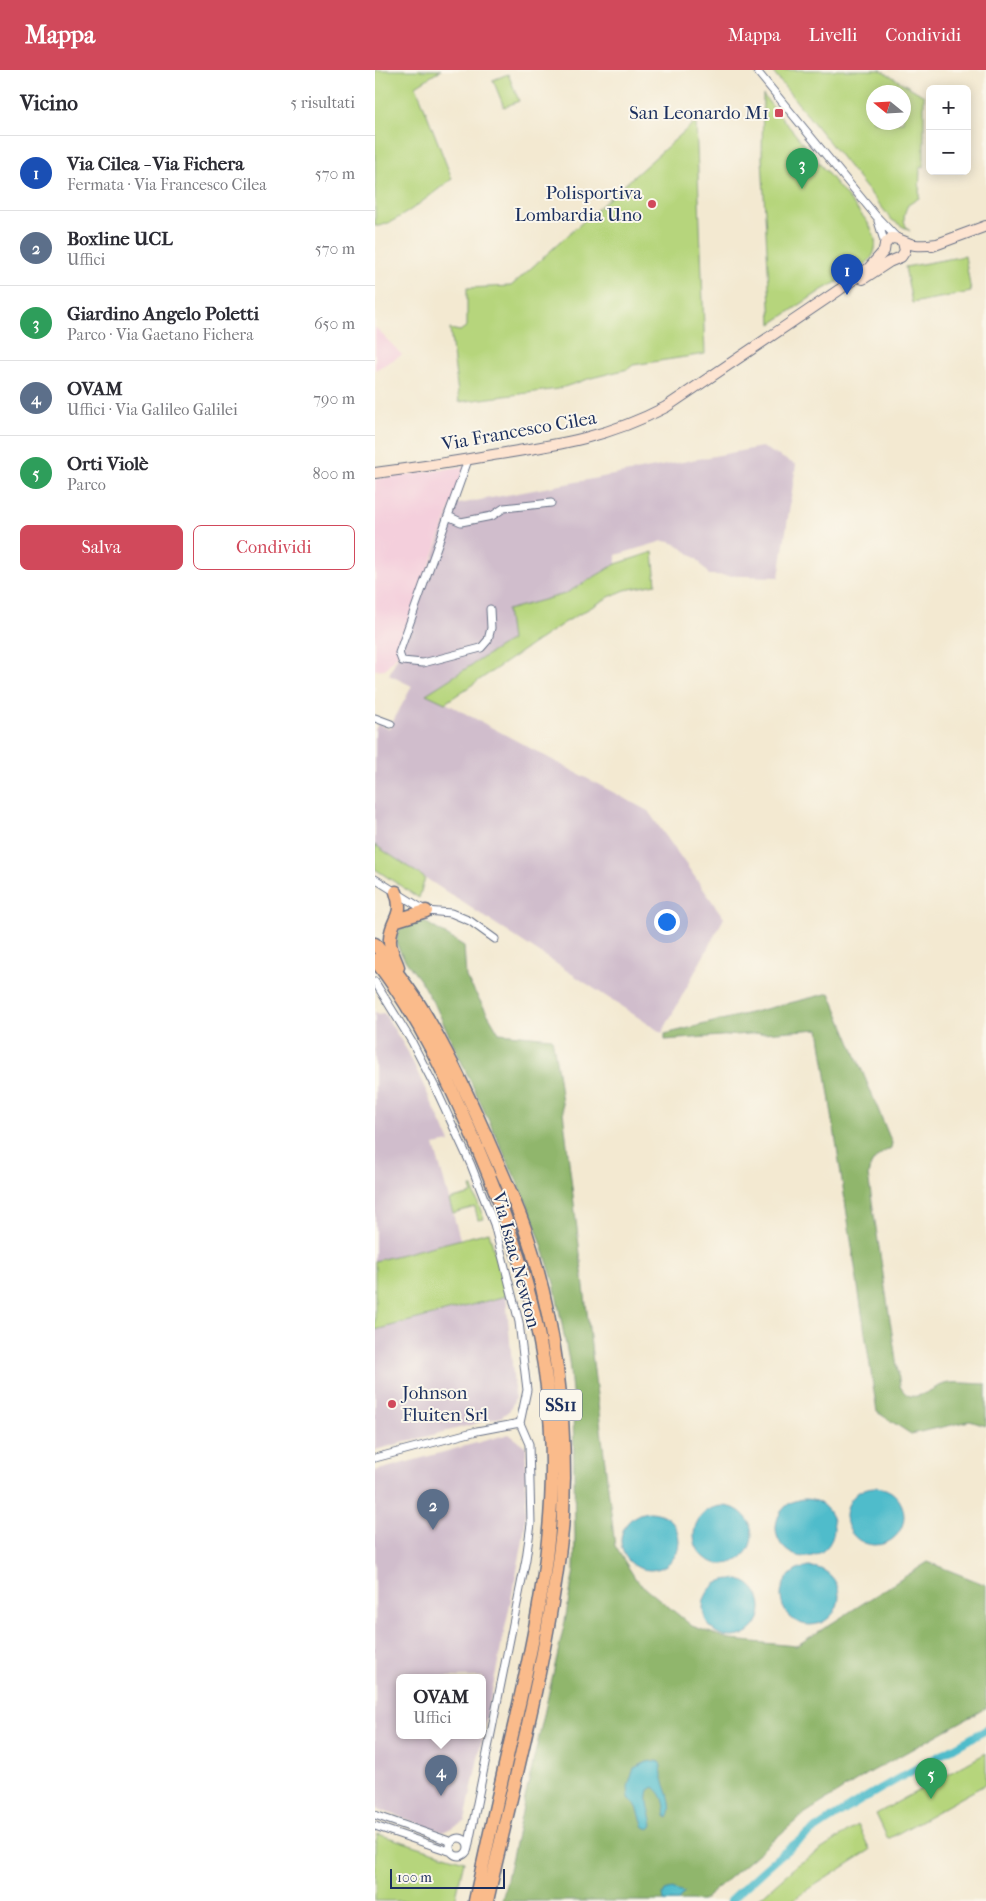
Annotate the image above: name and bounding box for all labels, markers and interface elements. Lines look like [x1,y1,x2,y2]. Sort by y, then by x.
text: Mappa [25,21,95,49]
text: Mappa [728,25,781,46]
text: Livelli [809,25,857,46]
text: Condividi [885,25,961,46]
north arrow [866,85,911,130]
map controls [926,85,971,175]
button: + [926,85,971,130]
text: Vicino [20,91,78,115]
text: 5 risultati [290,93,355,112]
place label: San Leonardo M1 [629,102,769,124]
marker: San Leonardo M1 [773,107,785,119]
button: − [926,130,971,175]
pin: 3 [786,148,818,189]
text: Via Cilea - Via Fichera [67,153,244,175]
text: 1 [33,164,39,183]
text: 570 m [315,164,355,183]
text: Fermata · Via Francesco Cilea [67,175,267,194]
place label: Polisportiva Lombardia Uno [514,182,642,226]
marker: Polisportiva Lombardia Uno [646,198,658,210]
text: Boxline UCL [67,228,173,250]
text: 2 [32,239,40,258]
text: 570 m [315,239,355,258]
text: Uffici [67,250,105,269]
pin: 1 [831,254,863,295]
text: Giardino Angelo Poletti [67,303,259,325]
text: 3 [33,314,39,333]
text: 650 m [314,314,355,333]
text: Parco · Via Gaetano Fichera [67,325,254,344]
text: OVAM [67,378,123,400]
text: 4 [31,389,41,408]
text: 790 m [313,389,355,408]
text: Uffici · Via Galileo Galilei [67,400,238,419]
street label: Via Francesco Cilea [439,406,599,456]
text: Orti Violè [67,453,148,475]
text: 5 [33,464,39,483]
text: 800 m [313,464,355,483]
text: Parco [67,475,106,494]
button: Salva [20,525,183,570]
button: Condividi [193,525,355,570]
your location [654,909,680,935]
street label: Via Isaac Newton [487,1189,545,1330]
place label: Johnson Fluiten Srl [400,1382,488,1426]
road number: SS11 [540,1390,582,1420]
marker: Johnson Fluiten Srl [386,1398,398,1410]
pin: 2 [417,1489,449,1530]
popup [396,1674,486,1739]
text: OVAM [413,1686,469,1708]
text: Uffici [413,1708,451,1727]
pin: 4 [425,1755,457,1796]
pin: 5 [915,1758,947,1799]
scale bar [390,1866,505,1889]
text: 100 m [397,1869,432,1886]

